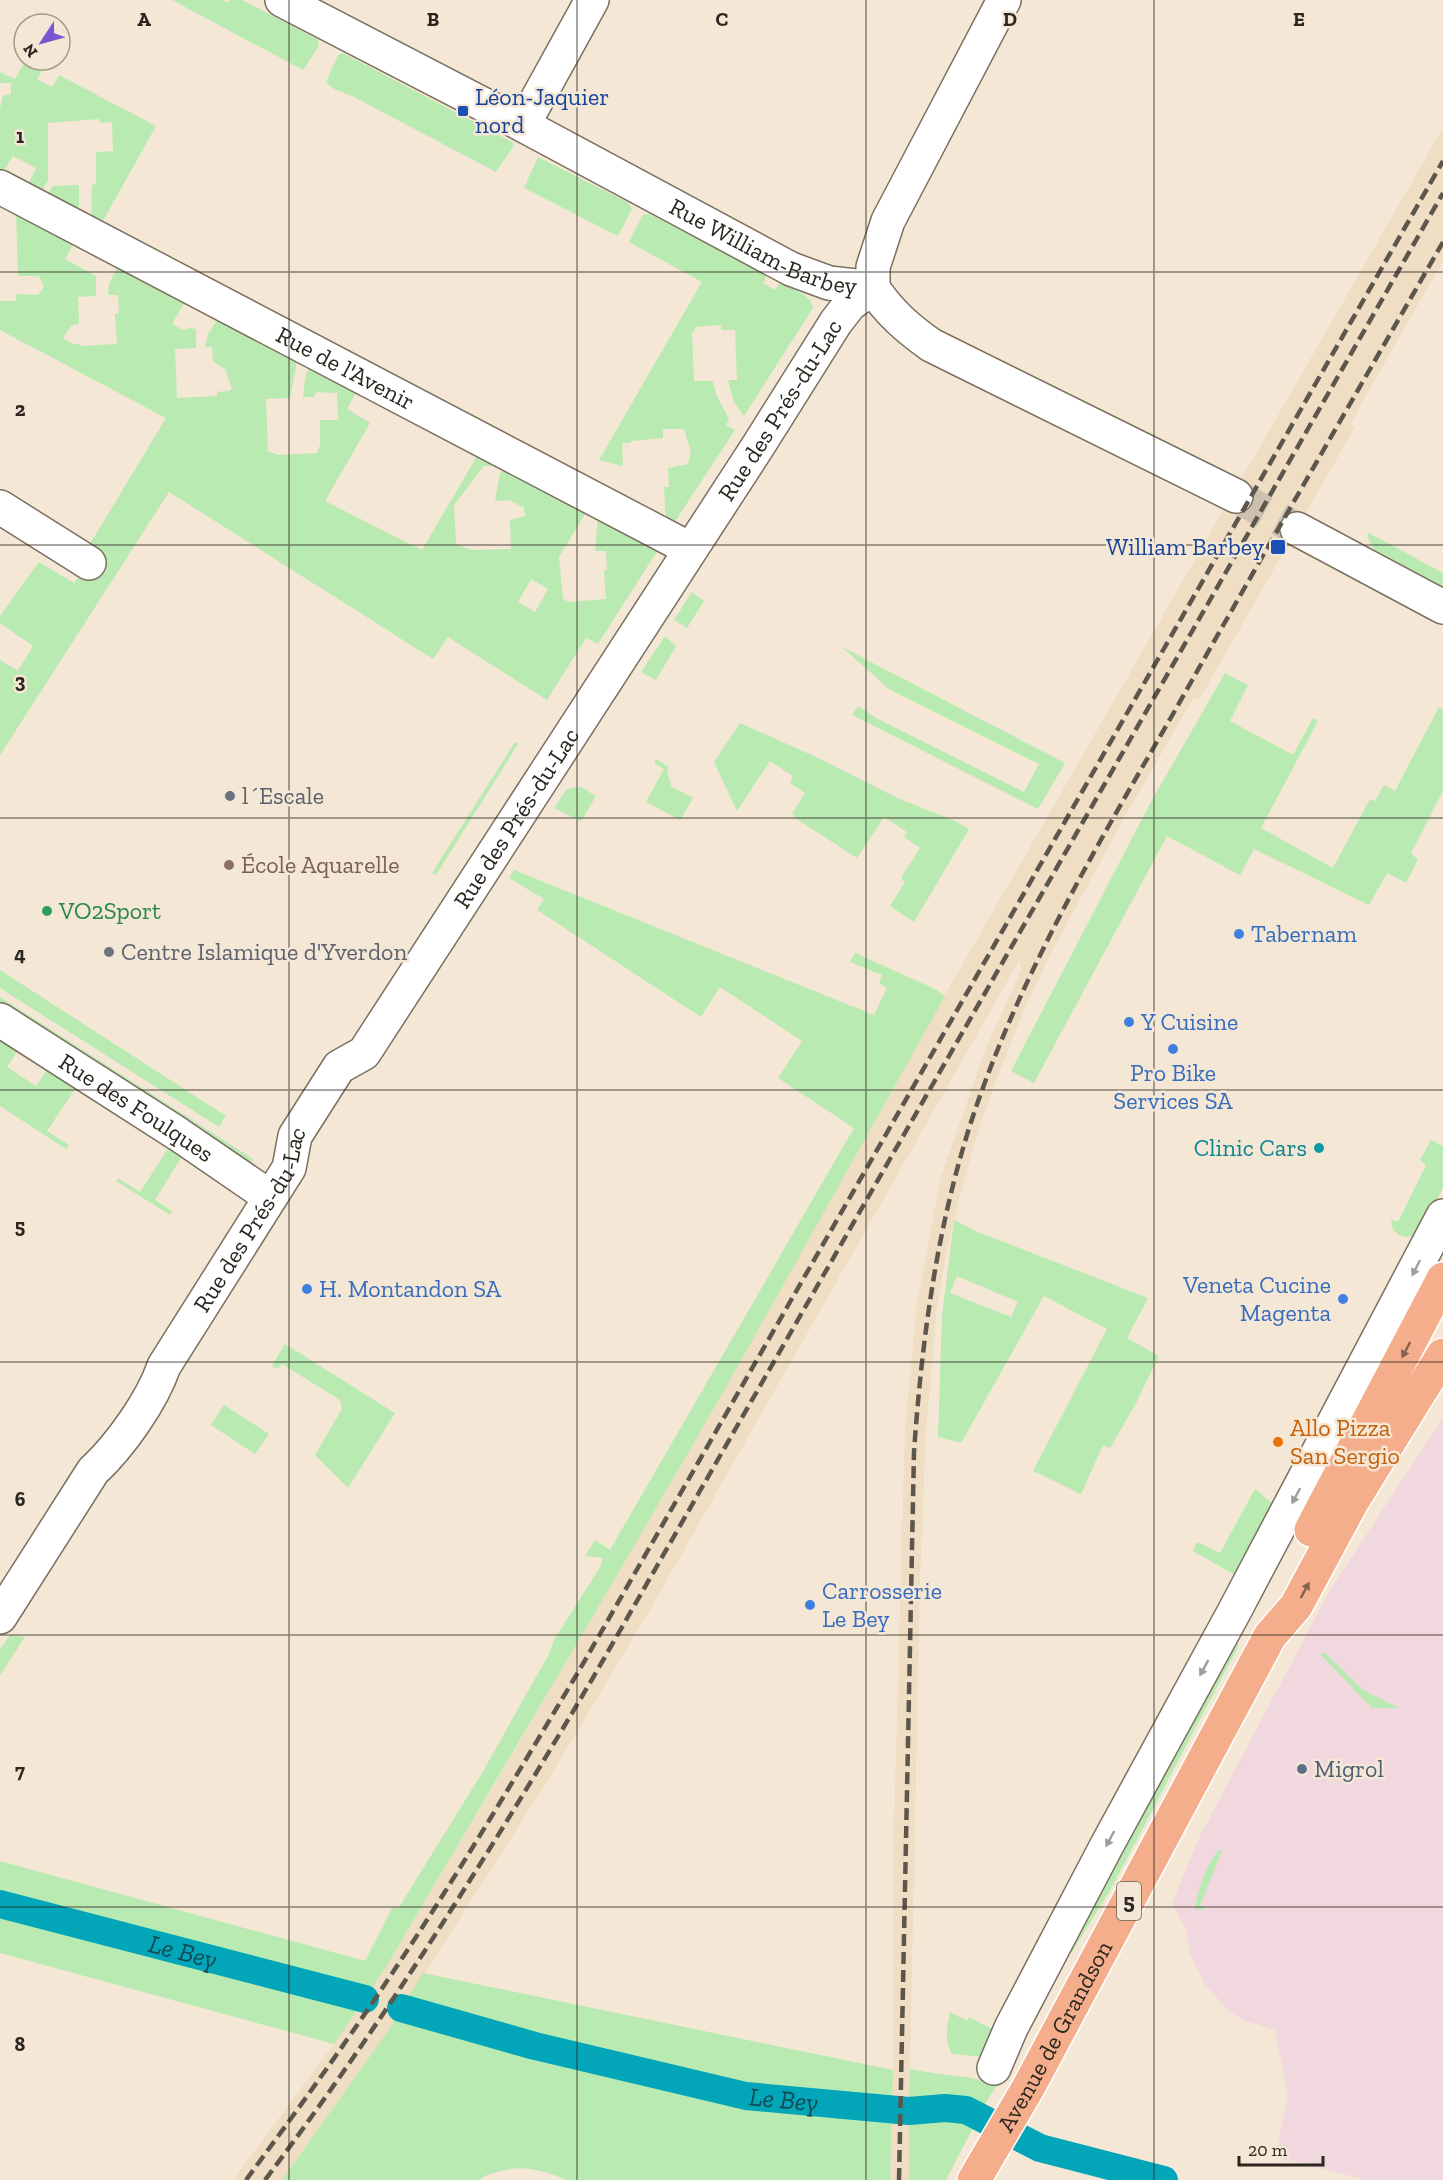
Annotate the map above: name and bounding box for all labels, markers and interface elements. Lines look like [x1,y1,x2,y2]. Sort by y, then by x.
text: A [137,7,151,31]
text: B [427,7,439,31]
text: C [716,7,729,31]
text: D [1003,7,1017,31]
text: E [1293,7,1305,31]
north arrow [12,12,72,72]
text: N [19,40,42,61]
place label: Léon-Jaquier nord [475,82,609,139]
marker: Léon-Jaquier nord [456,104,470,118]
text: 1 [16,124,24,148]
street label: Rue William-Barbey [665,191,859,300]
street label: Rue des Prés-du-Lac [711,314,848,506]
street label: Rue de l'Avenir [271,320,420,416]
text: 2 [15,397,26,421]
place label: William Barbey [1106,532,1265,561]
marker: William Barbey [1269,538,1287,556]
text: 3 [15,669,26,693]
street label: Rue des Prés-du-Lac [447,722,585,914]
place label: l´Escale [242,781,324,810]
marker: l´Escale [223,789,237,803]
place label: École Aquarelle [241,850,399,879]
marker: École Aquarelle [222,858,236,872]
place label: VO2Sport [58,896,161,925]
marker: VO2Sport [40,904,54,918]
place label: Tabernam [1251,919,1357,948]
marker: Tabernam [1232,927,1246,941]
place label: Centre Islamique d'Yverdon [121,937,407,966]
text: 4 [14,942,26,966]
marker: Centre Islamique d'Yverdon [102,945,116,959]
place label: Y Cuisine [1140,1007,1238,1036]
marker: Y Cuisine [1122,1015,1136,1029]
marker: Pro Bike Services SA [1166,1042,1180,1056]
street label: Rue des Foulques [54,1047,219,1168]
place label: Pro Bike Services SA [1113,1058,1233,1115]
street label: Rue des Prés-du-Lac [187,1120,312,1317]
place label: Clinic Cars [1194,1133,1307,1162]
marker: Clinic Cars [1312,1141,1326,1155]
text: 5 [15,1214,25,1238]
one-way arrow [1411,1259,1420,1276]
place label: Veneta Cucine Magenta [1182,1270,1331,1327]
place label: H. Montandon SA [319,1274,502,1303]
marker: H. Montandon SA [300,1282,314,1296]
marker: Veneta Cucine Magenta [1336,1292,1350,1306]
one-way arrow [1402,1341,1412,1359]
place label: Allo Pizza San Sergio [1290,1413,1400,1470]
marker: Allo Pizza San Sergio [1271,1435,1285,1449]
text: 6 [15,1487,26,1511]
one-way arrow [1291,1488,1301,1505]
place label: Carrosserie Le Bey [822,1576,942,1633]
one-way arrow [1300,1581,1310,1598]
marker: Carrosserie Le Bey [803,1598,817,1612]
one-way arrow [1199,1660,1209,1677]
place label: Migrol [1314,1754,1384,1783]
text: 7 [15,1759,25,1783]
marker: Migrol [1295,1762,1309,1776]
one-way arrow [1105,1831,1115,1848]
road number: 5 [1117,1882,1141,1920]
water label: Le Bey [145,1927,221,1976]
street label: Avenue de Grandson [991,1935,1118,2137]
text: 8 [15,2032,26,2056]
water label: Le Bey [748,2080,820,2119]
scale bar [1239,2129,1323,2167]
text: 20 m [1248,2139,1288,2161]

